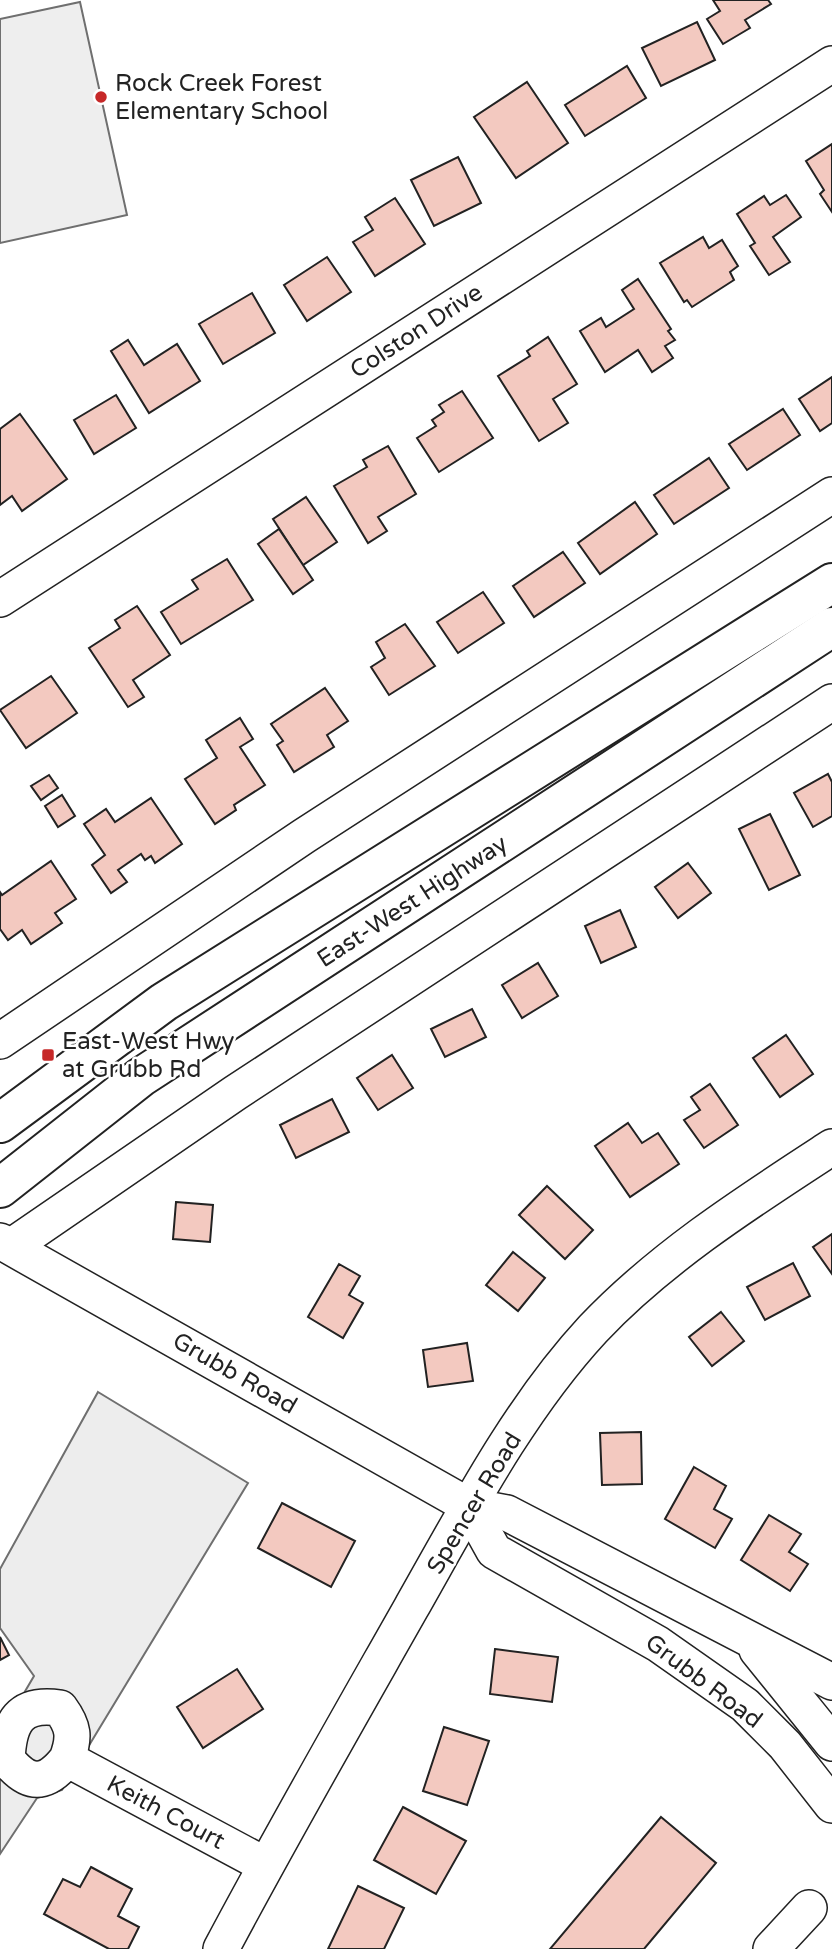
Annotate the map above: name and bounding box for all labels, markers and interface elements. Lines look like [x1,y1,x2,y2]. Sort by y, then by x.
place label: Rock Creek Forest Elementary School [115,69,328,126]
marker: Rock Creek Forest Elementary School [93,89,109,105]
street label: Colston Drive [345,278,488,385]
street label: East-West Highway [312,829,513,974]
place label: East-West Hwy at Grubb Rd [62,1027,235,1084]
marker: East-West Hwy at Grubb Rd [40,1047,56,1063]
street label: Grubb Road [167,1326,302,1421]
street label: Spencer Road [421,1427,528,1579]
street label: Grubb Road [640,1628,768,1735]
street label: Keith Court [102,1769,230,1856]

